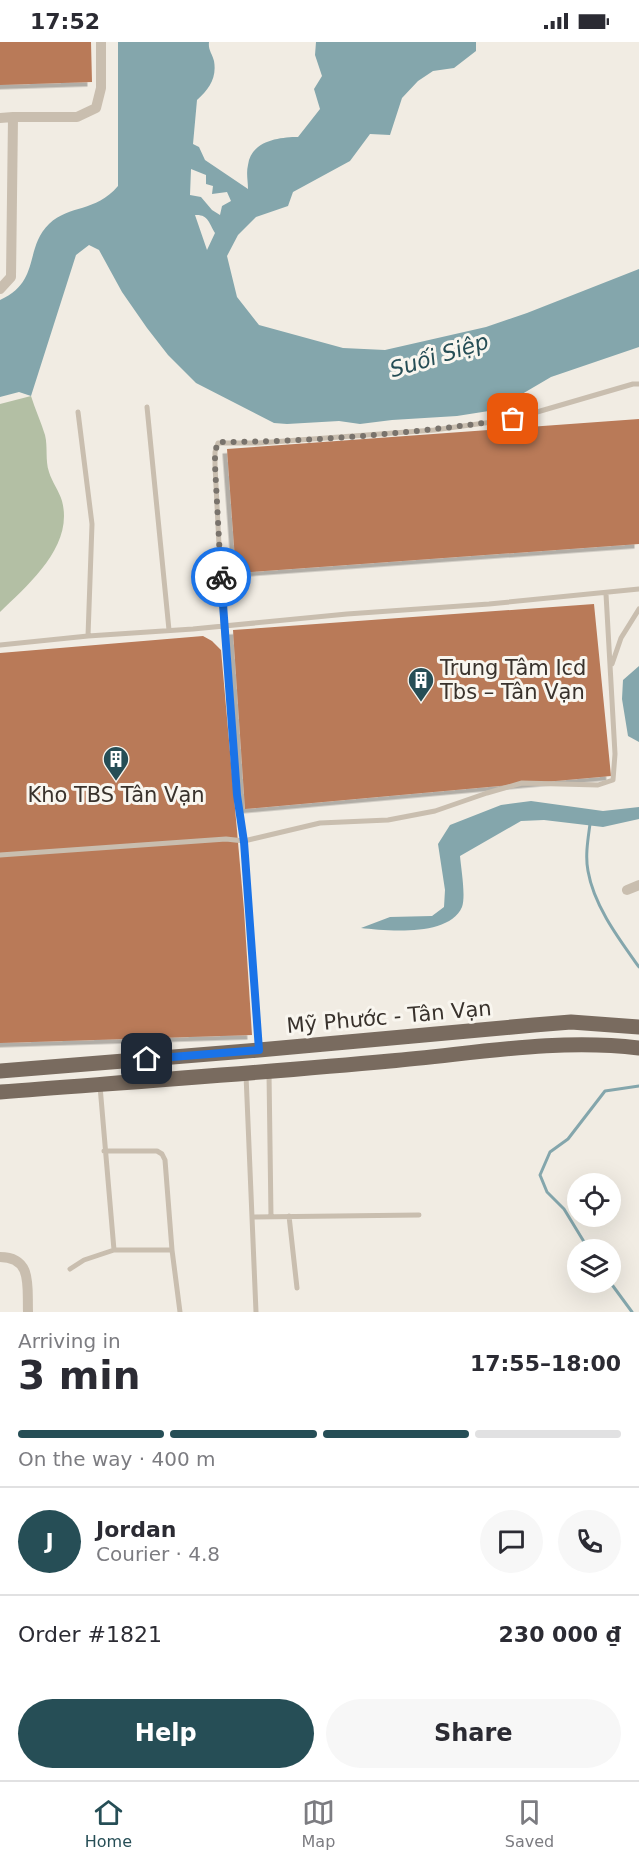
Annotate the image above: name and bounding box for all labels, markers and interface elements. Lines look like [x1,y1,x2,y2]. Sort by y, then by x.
text: 17:52 [30,9,100,34]
water label: Suối Siệp [387,329,492,382]
pin [487,393,538,444]
icon: bag [496,402,529,435]
courier [191,547,251,607]
icon: bike [205,561,238,594]
place label: Trung Tâm Icd Tbs – Tân Vạn [439,656,586,704]
building icon: Trung Tâm Icd Tbs – Tân Vạn [406,665,436,703]
building icon: Kho TBS Tân Vạn [101,744,131,782]
place label: Kho TBS Tân Vạn [27,783,205,807]
street label: Mỹ Phước - Tân Vạn [286,996,492,1038]
pin [121,1033,172,1084]
icon: home [130,1042,163,1075]
map controls [567,1173,621,1293]
button: locate [567,1173,621,1227]
button: layers [567,1239,621,1293]
text: Arriving in [18,1329,121,1353]
text: 17:55–18:00 [470,1351,621,1376]
text: 3 min [18,1353,140,1398]
text: On the way · 400 m [18,1447,216,1471]
button: chat [480,1510,543,1573]
button: phone [558,1510,621,1573]
text: Jordan [96,1517,176,1542]
text: J [45,1529,54,1554]
text: Courier · 4.8 [96,1542,220,1566]
text: Order #1821 [18,1622,162,1647]
text: 230 000 ₫ [499,1622,621,1647]
button: Help [18,1699,314,1768]
button: Share [326,1699,621,1768]
tab: Home [85,1796,132,1851]
tab: Map [302,1796,335,1851]
tab: Saved [505,1796,554,1851]

